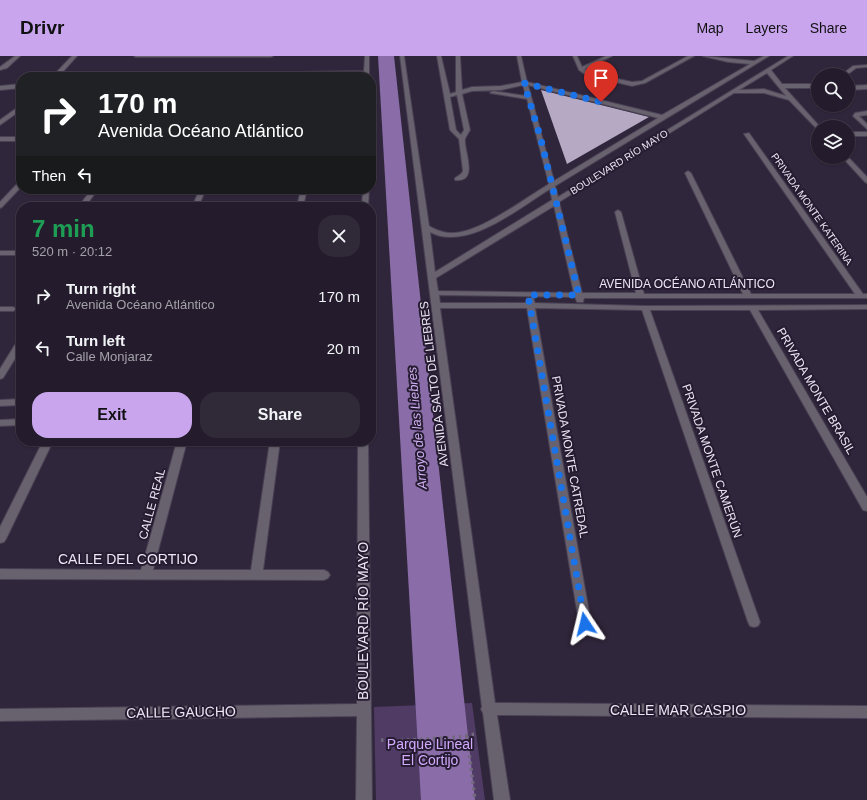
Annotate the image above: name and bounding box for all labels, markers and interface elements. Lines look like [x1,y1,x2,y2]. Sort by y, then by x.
text: Drivr [20,17,64,38]
text: Map [696,20,724,36]
text: Layers [746,20,788,36]
text: Share [810,20,847,36]
pin [584,61,618,102]
icon: arrive [590,67,612,89]
map controls [811,68,855,164]
button: search [811,68,855,112]
icon: right [32,88,84,140]
text: 170 m [98,88,177,119]
button: layers [811,120,855,164]
text: Avenida Océano Atlántico [98,121,304,141]
street label: BOULEVARD RÍO MAYO [568,126,670,197]
street label: PRIVADA MONTE KATERINA [769,151,855,267]
icon: left [74,164,96,186]
text: Then [32,167,66,184]
text: 7 min [32,215,95,242]
button: close [318,215,360,257]
text: 520 m · 20:12 [32,244,112,259]
street label: AVENIDA OCÉANO ATLÁNTICO [599,276,775,291]
text: Turn right [66,280,136,297]
icon: right [32,285,54,307]
text: 170 m [318,288,360,305]
text: Avenida Océano Atlántico [66,297,215,312]
street label: AVENIDA SALTO DE LIEBRES [417,300,451,468]
street label: PRIVADA MONTE BRASIL [774,325,858,457]
text: Turn left [66,332,125,349]
icon: left [32,337,54,359]
text: 20 m [327,340,360,357]
text: Calle Monjaraz [66,349,153,364]
water label: Arroyo de las Liebres [404,366,430,491]
street label: PRIVADA MONTE CATREDAL [549,375,591,539]
street label: PRIVADA MONTE CAMERÚN [679,382,746,540]
button: Exit [32,392,192,438]
button: Share [200,392,360,438]
street label: CALLE REAL [136,467,168,541]
street label: BOULEVARD RÍO MAYO [355,542,371,700]
street label: CALLE DEL CORTIJO [58,551,198,567]
position arrow [564,603,606,645]
street label: CALLE MAR CASPIO [610,702,746,718]
street label: CALLE GAUCHO [126,703,236,721]
park label: Parque Lineal El Cortijo [387,736,473,768]

